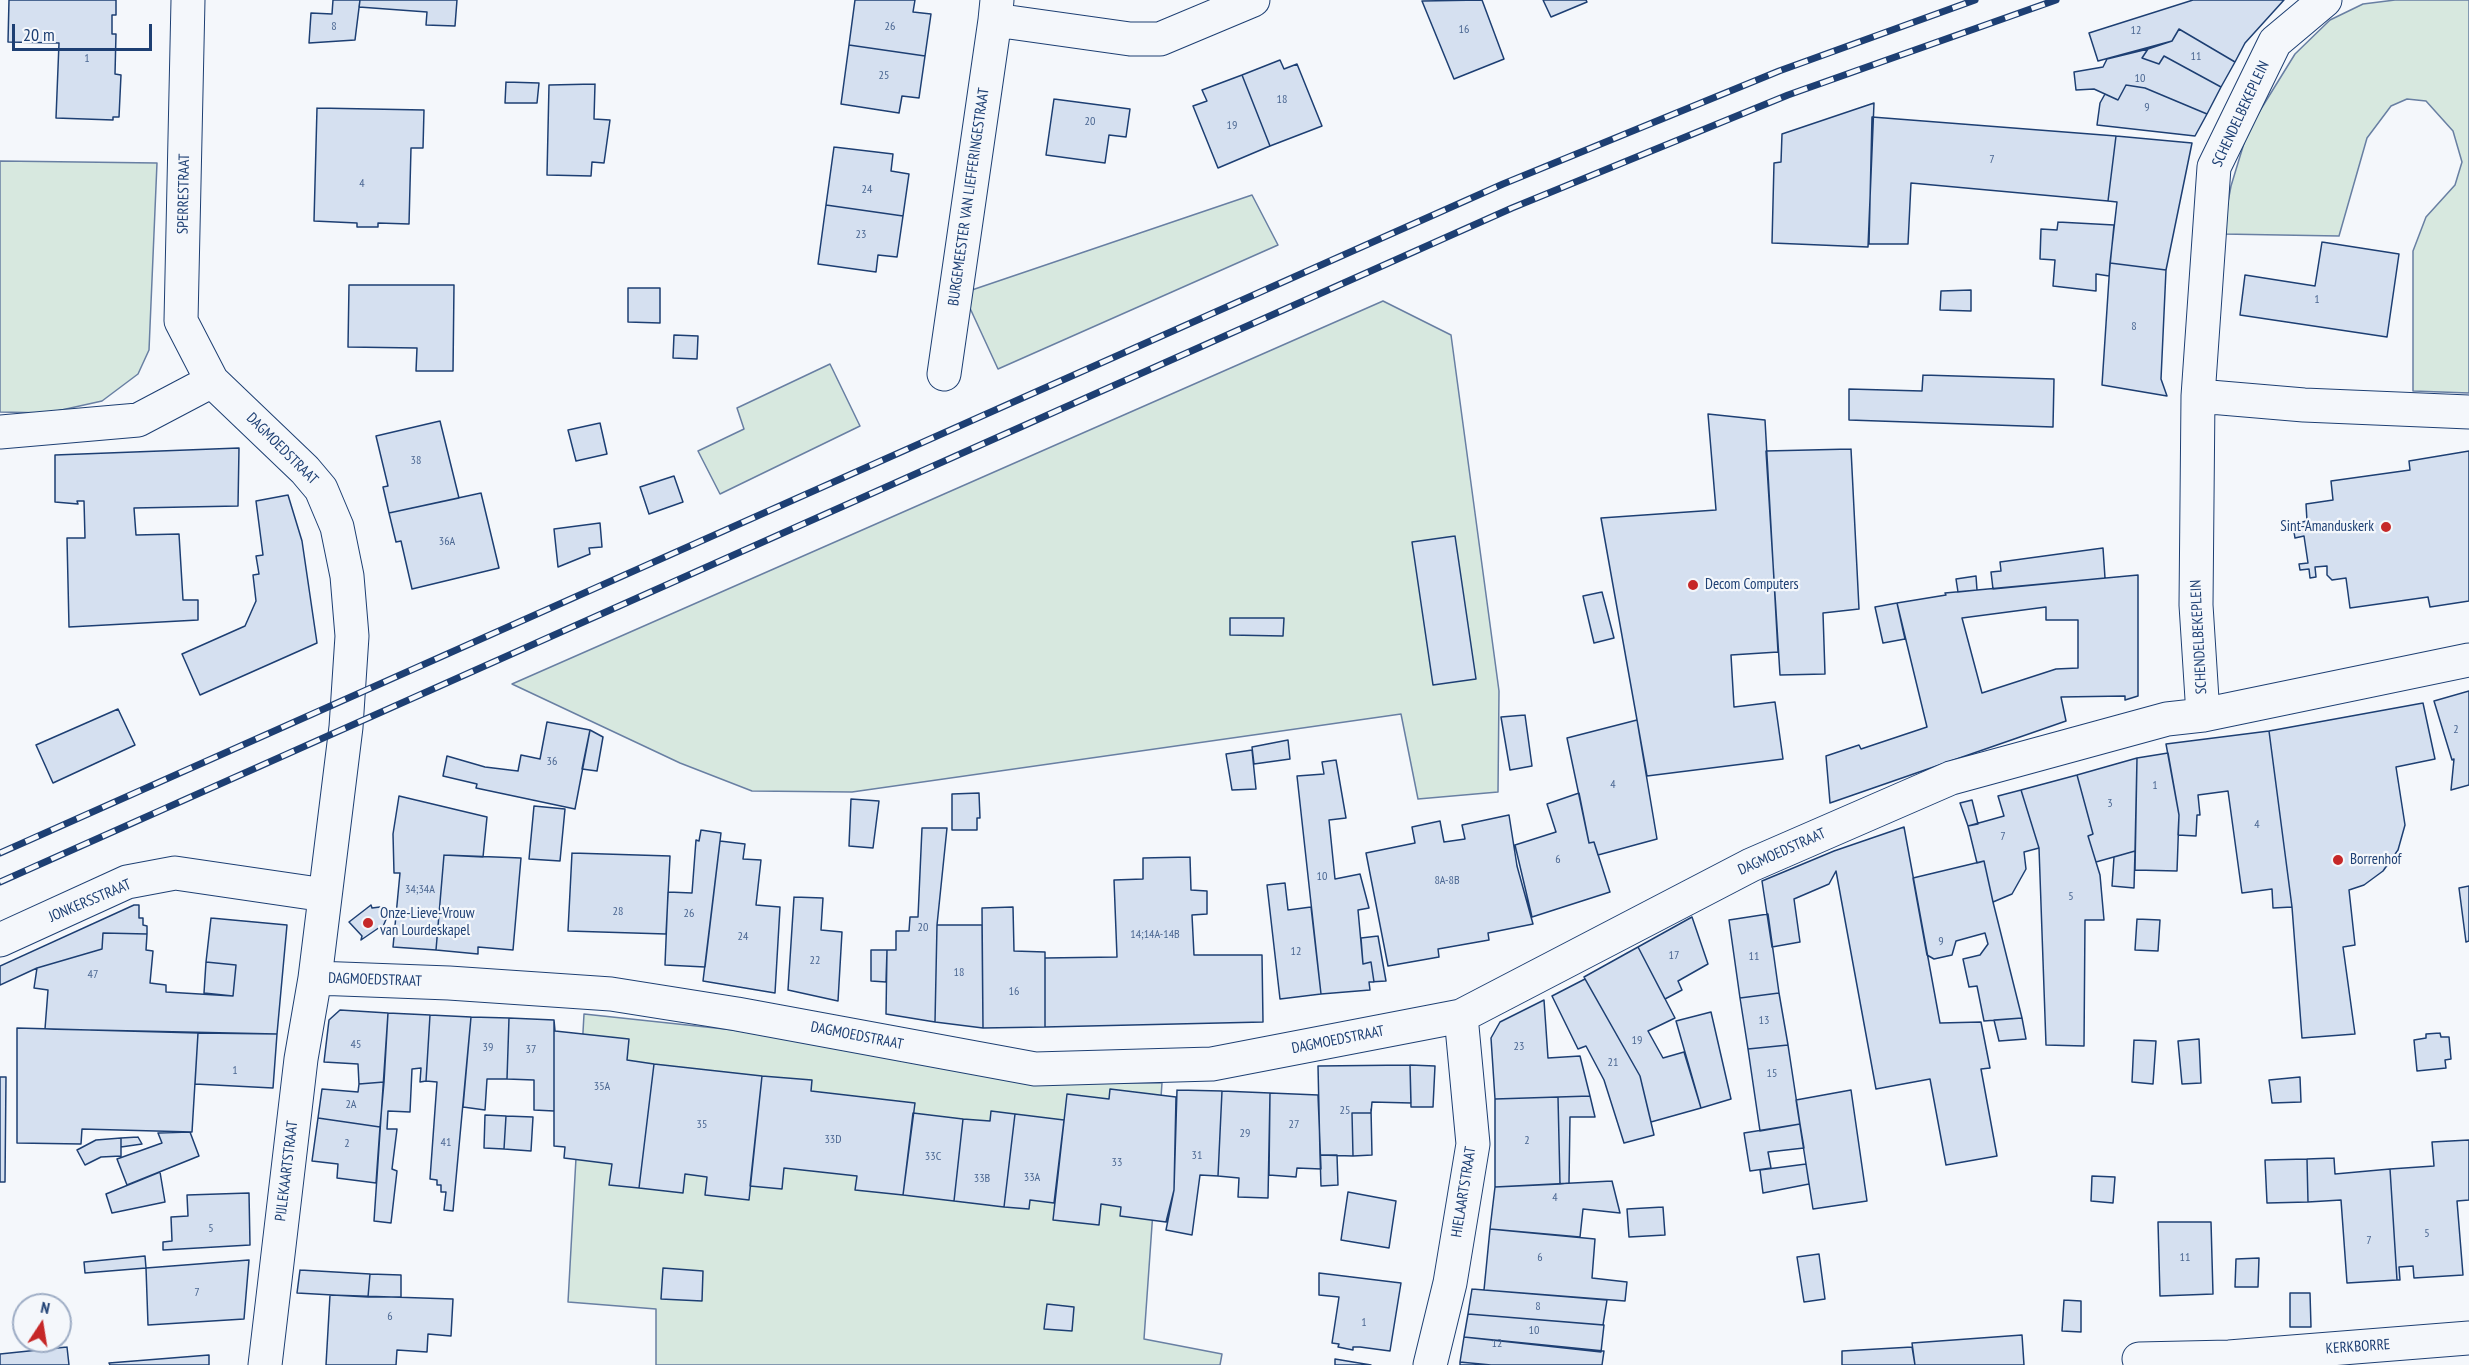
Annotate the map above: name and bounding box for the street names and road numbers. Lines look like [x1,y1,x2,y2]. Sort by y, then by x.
street label: SCHENDELBEKEPLEIN [2209,58,2273,170]
street label: BURGEMEESTER VAN LIEFFERINGESTRAAT [945,87,993,307]
street label: SPERRESTRAAT [174,154,194,234]
street label: DAGMOEDSTRAAT [242,409,322,489]
street label: SCHENDELBEKEPLEIN [2187,579,2211,695]
street label: DAGMOEDSTRAAT [1735,825,1829,879]
street label: JONKERSSTRAAT [46,876,134,926]
street label: DAGMOEDSTRAAT [328,969,422,991]
street label: DAGMOEDSTRAAT [809,1018,905,1054]
street label: DAGMOEDSTRAAT [1290,1022,1386,1058]
street label: PIJLEKAARTSTRAAT [272,1120,302,1222]
street label: HIELAARTSTRAAT [1448,1145,1480,1239]
street label: KERKBORRE [2325,1336,2391,1358]

